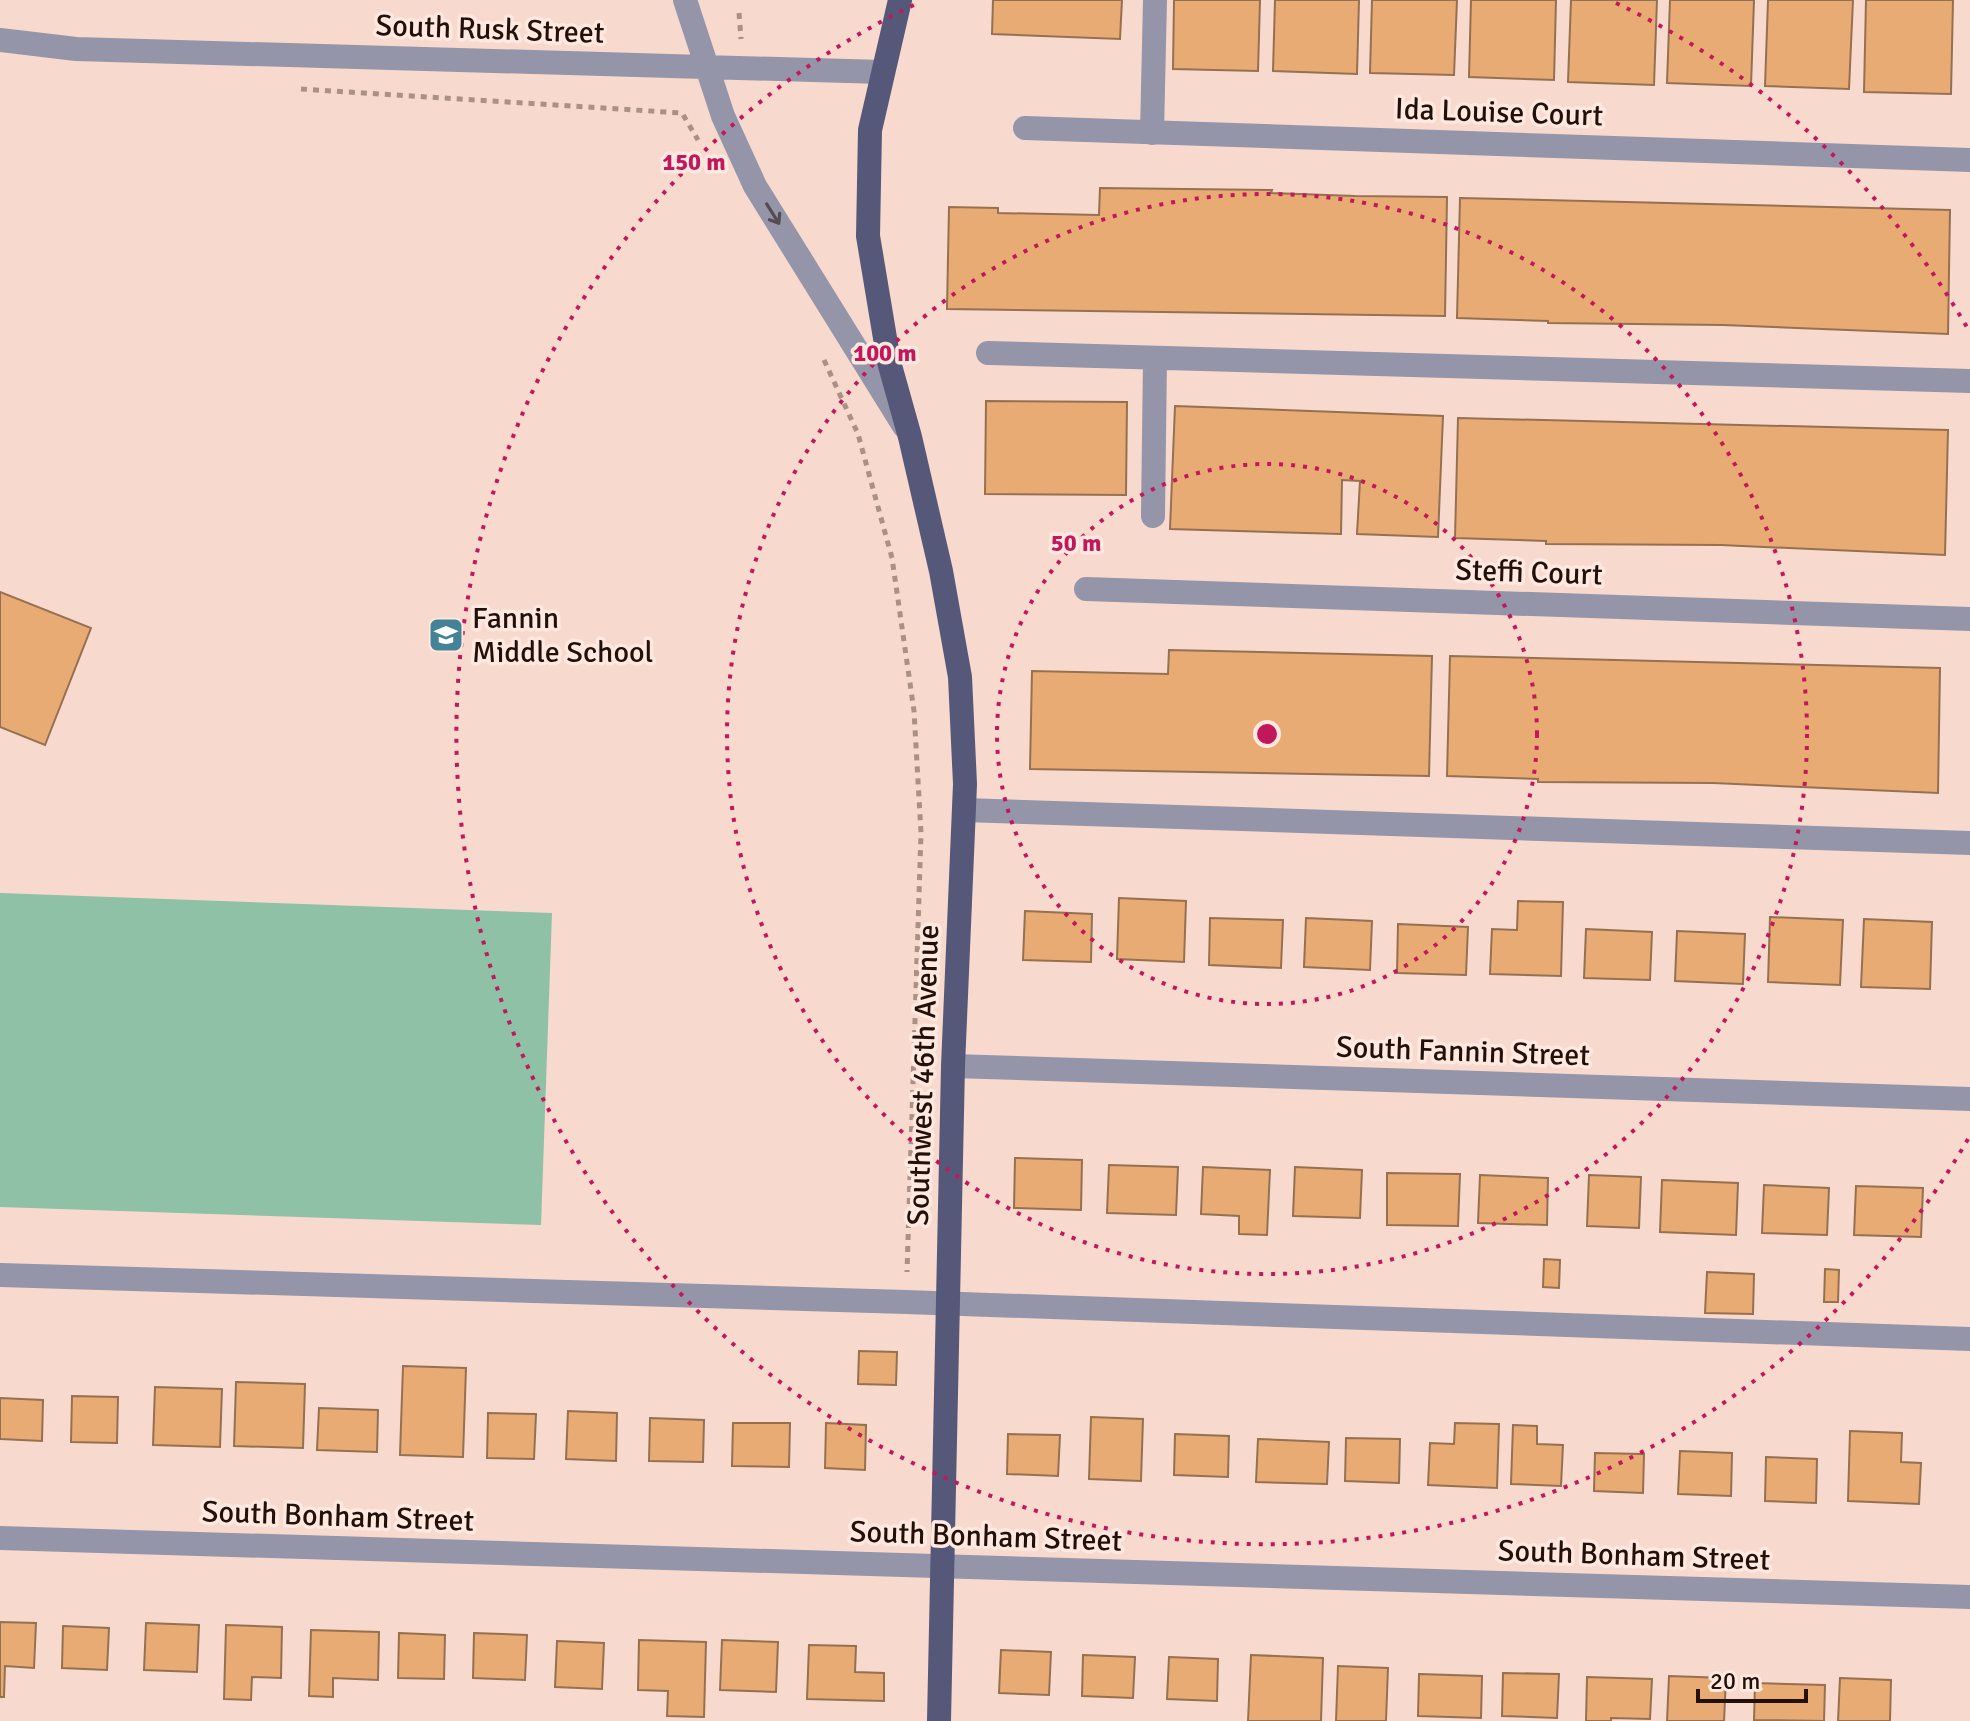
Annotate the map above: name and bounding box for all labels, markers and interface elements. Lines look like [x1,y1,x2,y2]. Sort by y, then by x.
street label: South Rusk Street [375,7,605,52]
street label: Ida Louise Court [1394,90,1604,135]
text: 150 m [662,147,726,177]
one-way arrow [765,202,781,225]
text: 100 m [853,338,917,368]
text: 50 m [1051,528,1101,558]
street label: Steffi Court [1455,551,1603,594]
place label: Fannin Middle School [472,600,653,671]
school or university icon: Fannin Middle School [427,616,465,654]
centre of rings [1253,720,1281,748]
street label: Southwest 46th Avenue [900,924,947,1226]
street label: South Fannin Street [1335,1029,1591,1074]
street label: South Bonham Street [201,1493,475,1540]
street label: South Bonham Street [849,1513,1123,1560]
street label: South Bonham Street [1497,1532,1771,1579]
scale bar [1698,1653,1806,1703]
text: 20 m [1710,1666,1760,1696]

